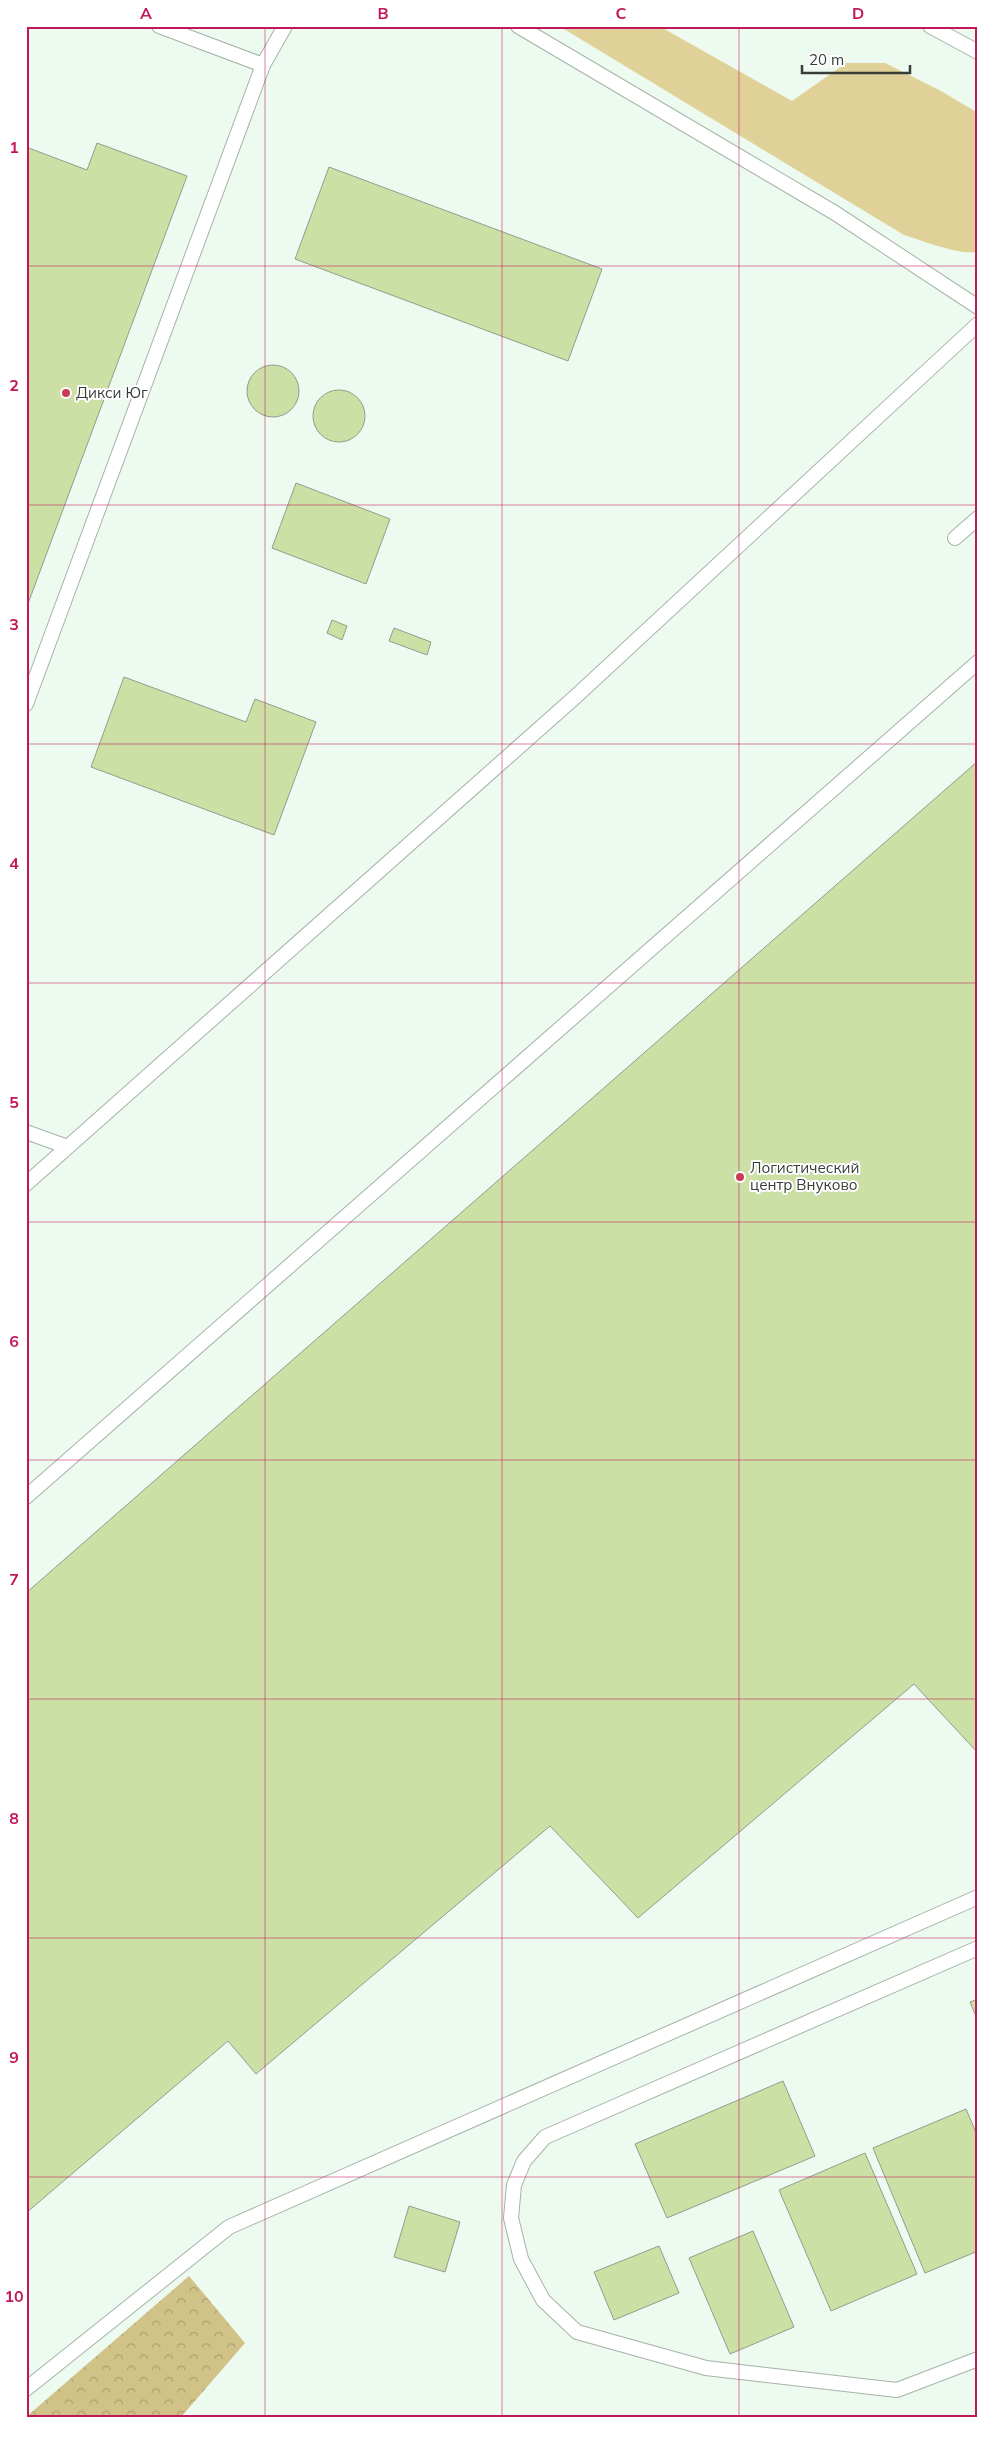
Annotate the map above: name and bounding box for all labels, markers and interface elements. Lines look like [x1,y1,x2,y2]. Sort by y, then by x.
text: A [140,3,152,23]
text: B [377,3,389,23]
text: C [616,3,627,23]
text: D [852,3,864,23]
scale bar [802,42,909,74]
text: 20 m [809,50,844,69]
text: 1 [9,137,19,157]
text: 2 [9,375,19,395]
place label: Дикси Юг [76,383,148,402]
marker: Дикси Юг [60,387,72,399]
text: 3 [9,614,19,634]
text: 4 [9,853,19,873]
text: 5 [9,1092,19,1112]
place label: Логистический центр Внуково [750,1158,859,1194]
marker: Логистический центр Внуково [734,1171,746,1183]
text: 6 [9,1331,19,1351]
text: 7 [9,1569,19,1589]
text: 8 [9,1808,19,1828]
text: 9 [9,2047,19,2067]
text: 10 [4,2286,24,2306]

